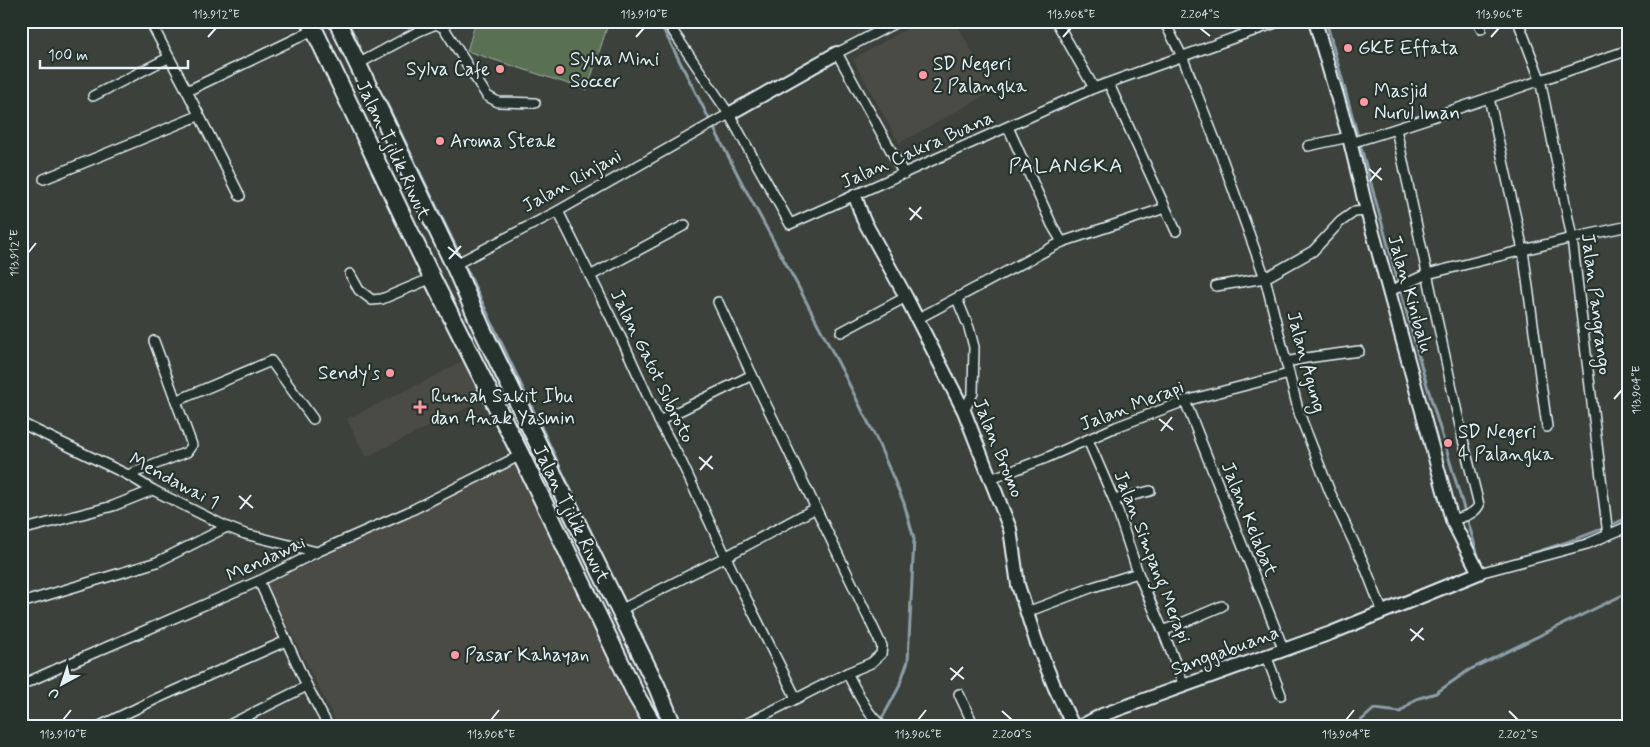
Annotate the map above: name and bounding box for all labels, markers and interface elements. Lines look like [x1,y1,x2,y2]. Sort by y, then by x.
text: 113.912°E [192,7,240,23]
text: 113.910°E [620,7,668,23]
text: 113.908°E [1047,7,1095,23]
text: 2.204°S [1180,7,1220,23]
text: 113.906°E [1475,7,1523,23]
place label: GKE Effata [1358,36,1459,61]
scale bar [40,38,188,70]
marker: GKE Effata [1342,42,1354,54]
text: 100 m [48,46,88,66]
place label: Sylva Mini Soccer [570,47,659,94]
place label: SD Negeri 2 Palangka [933,52,1028,100]
place label: Sylva Cafe [406,57,490,82]
marker: Sylva Cafe [494,63,506,75]
marker: Sylva Mini Soccer [554,64,566,76]
marker: SD Negeri 2 Palangka [917,69,929,81]
street label: Jalan Tjilik Riwut [349,76,436,224]
place label: Masjid Nurul Iman [1374,79,1460,126]
marker: Masjid Nurul Iman [1358,96,1370,108]
street label: Jalan Cakra Buana [837,105,997,195]
place label: Aroma Steak [450,129,556,154]
marker: Aroma Steak [434,135,446,147]
street label: Jalan Rinjani [518,143,627,219]
district label: PALANGKA [1008,152,1124,180]
text: 113.912°E [7,229,23,277]
street label: Jalan Kinibalu [1381,232,1439,356]
street label: Jalan Pangrango [1573,232,1617,377]
street label: Jalan Gatot Subroto [604,285,700,447]
street label: Jalan Agung [1279,309,1332,416]
place label: Sendy's [318,361,381,387]
text: 113.904°E [1629,365,1645,415]
marker: Sendy's [384,367,396,379]
street label: Jalan Merapi [1076,375,1188,437]
place label: Rumah Sakit Ibu dan Anak Yasmin [431,384,575,431]
street label: Jalan Bromo [967,395,1029,501]
marker: Rumah Sakit Ibu dan Anak Yasmin [413,400,427,414]
place label: SD Negeri 4 Palangka [1458,420,1554,468]
marker: SD Negeri 4 Palangka [1442,437,1454,449]
street label: Jalan Tjilik Riwut [526,441,615,588]
street label: Mendawai 1 [125,447,223,515]
street label: Jalan Kelabat [1215,458,1283,580]
street label: Jalan Simpang Merapi [1105,467,1196,648]
street label: Mendawai [222,530,310,588]
street label: Sanggabuana [1168,620,1283,684]
place label: Pasar Kahayan [465,643,589,668]
marker: Pasar Kahayan [449,649,461,661]
north arrow [38,660,88,710]
text: U [45,683,64,703]
text: 113.910°E [39,727,87,743]
text: 113.908°E [467,727,515,743]
text: 113.906°E [894,727,942,743]
text: 2.200°S [992,727,1032,743]
text: 113.904°E [1321,727,1371,743]
text: 2.202°S [1498,727,1538,743]

